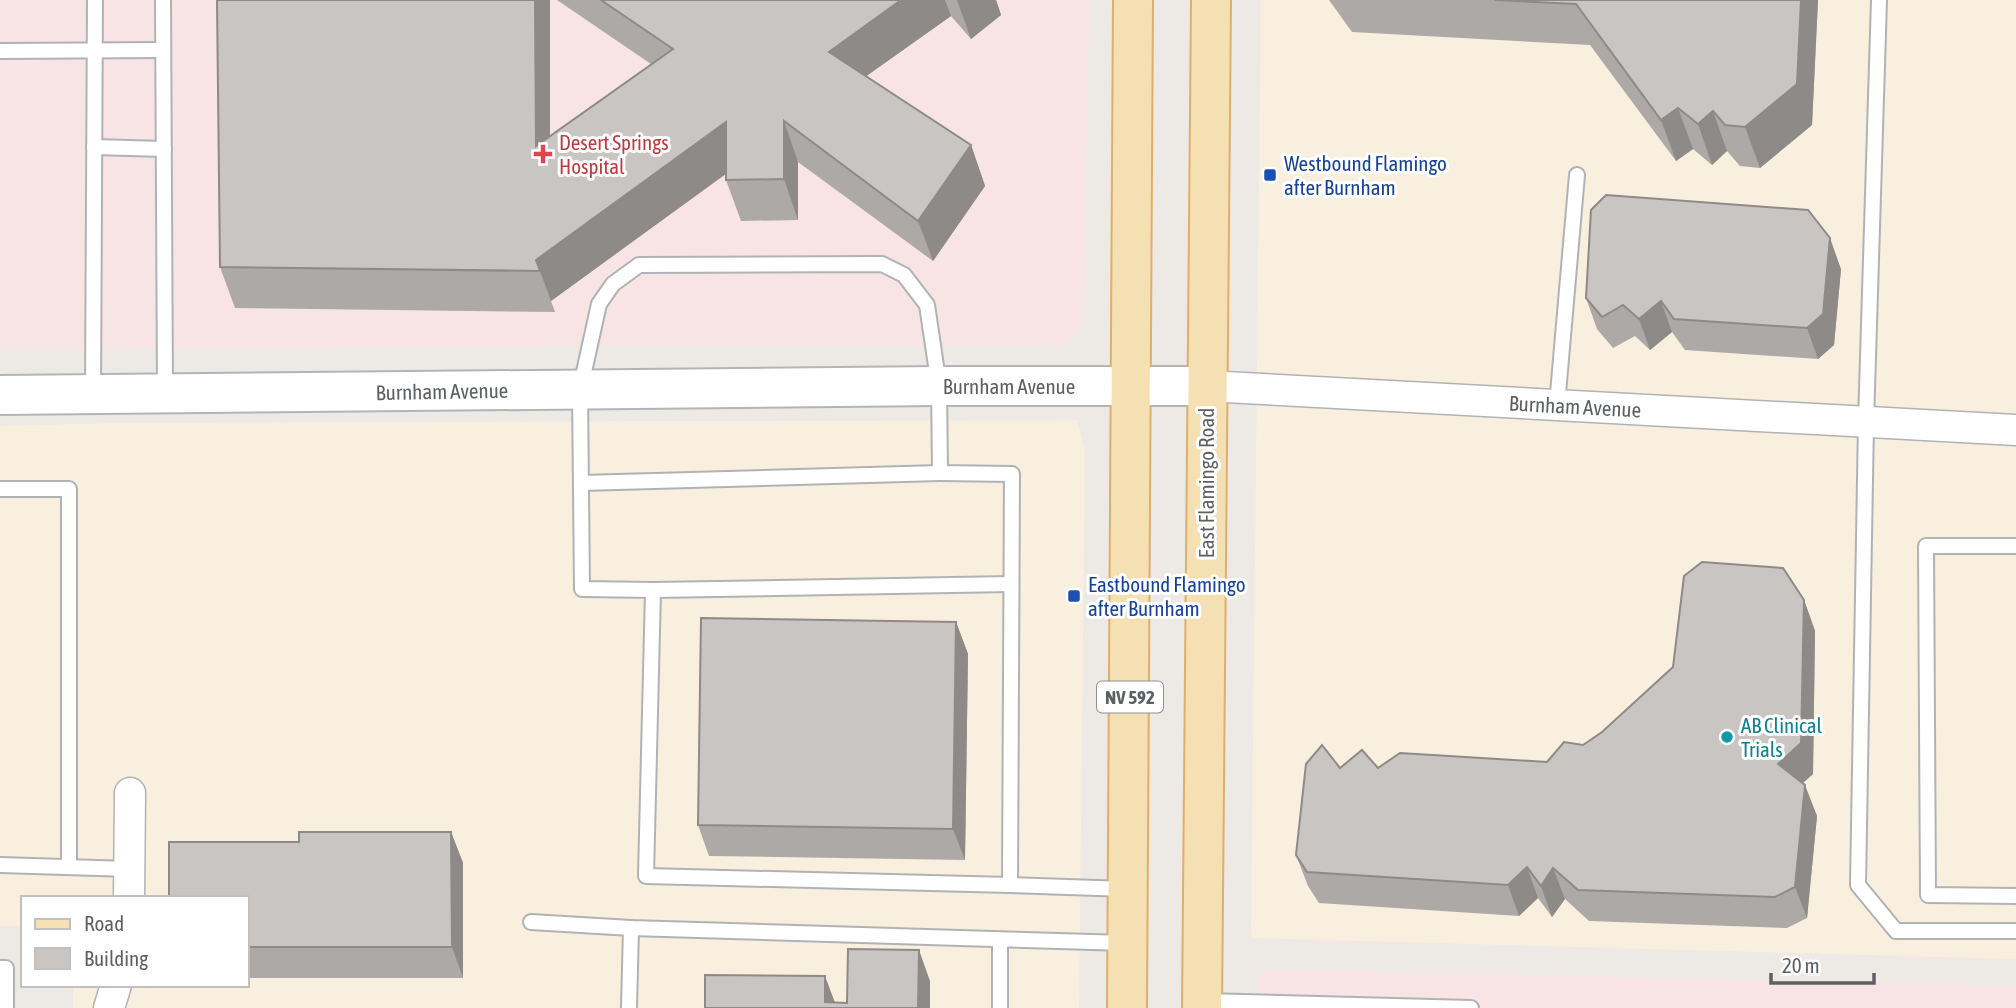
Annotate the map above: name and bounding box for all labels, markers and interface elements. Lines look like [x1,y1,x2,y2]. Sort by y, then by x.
place label: Desert Springs Hospital [559,130,669,178]
marker: Desert Springs Hospital [533,144,553,164]
place label: Westbound Flamingo after Burnham [1284,151,1447,199]
marker: Westbound Flamingo after Burnham [1262,167,1278,183]
street label: Burnham Avenue [943,374,1075,398]
street label: Burnham Avenue [376,378,508,404]
street label: Burnham Avenue [1508,391,1642,421]
street label: East Flamingo Road [1194,408,1218,558]
place label: Eastbound Flamingo after Burnham [1088,572,1246,620]
marker: Eastbound Flamingo after Burnham [1066,588,1082,604]
road number: NV 592 [1097,682,1163,712]
place label: AB Clinical Trials [1741,713,1823,761]
marker: AB Clinical Trials [1719,729,1735,745]
legend [21,896,248,987]
text: Road [84,911,124,935]
scale bar [1771,942,1874,986]
text: Building [84,946,148,970]
text: 20 m [1782,953,1820,977]

